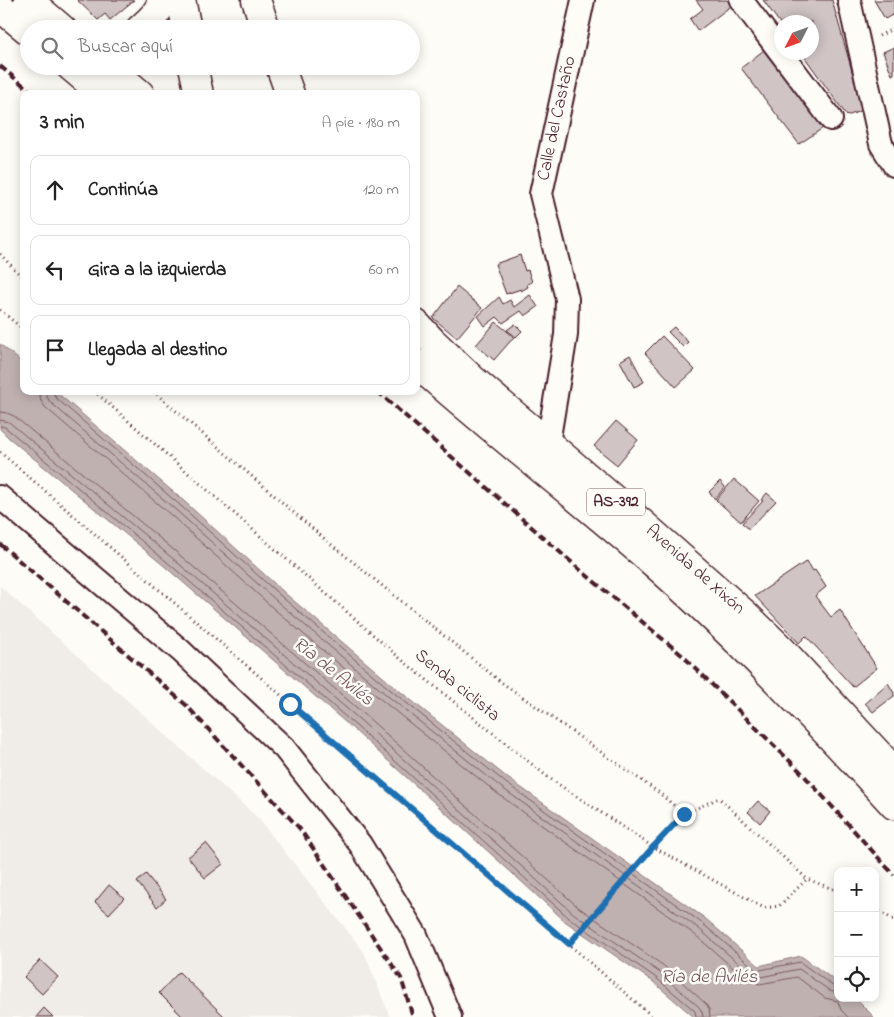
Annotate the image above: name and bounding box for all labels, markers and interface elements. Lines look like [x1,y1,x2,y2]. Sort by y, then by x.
north arrow [774,15,819,60]
search box [20,20,420,75]
icon: search [38,34,66,62]
text: Buscar aquí [78,34,173,61]
street label: Calle del Castaño [531,54,583,183]
text: 3 min [40,108,84,138]
text: A pie · 180 m [322,111,400,135]
icon: ahead [41,176,69,204]
text: Continúa [88,177,158,204]
text: 120 m [363,178,399,202]
icon: left [41,256,69,284]
text: Gira a la izquierda [88,257,226,284]
text: 60 m [369,258,399,282]
icon: arrive [41,336,69,364]
text: Llegada al destino [88,337,227,364]
road number: AS-392 [587,488,645,516]
street label: Avenida de Xixón [639,519,750,621]
water label: Ría de Avilés [287,631,379,713]
street label: Senda ciclista [409,643,505,729]
route start [279,693,302,716]
route end [673,803,696,826]
map controls [834,867,879,1002]
button: + [834,867,879,912]
button: − [834,912,879,957]
button: locate [834,957,879,1002]
water label: Ría de Avilés [661,964,758,991]

